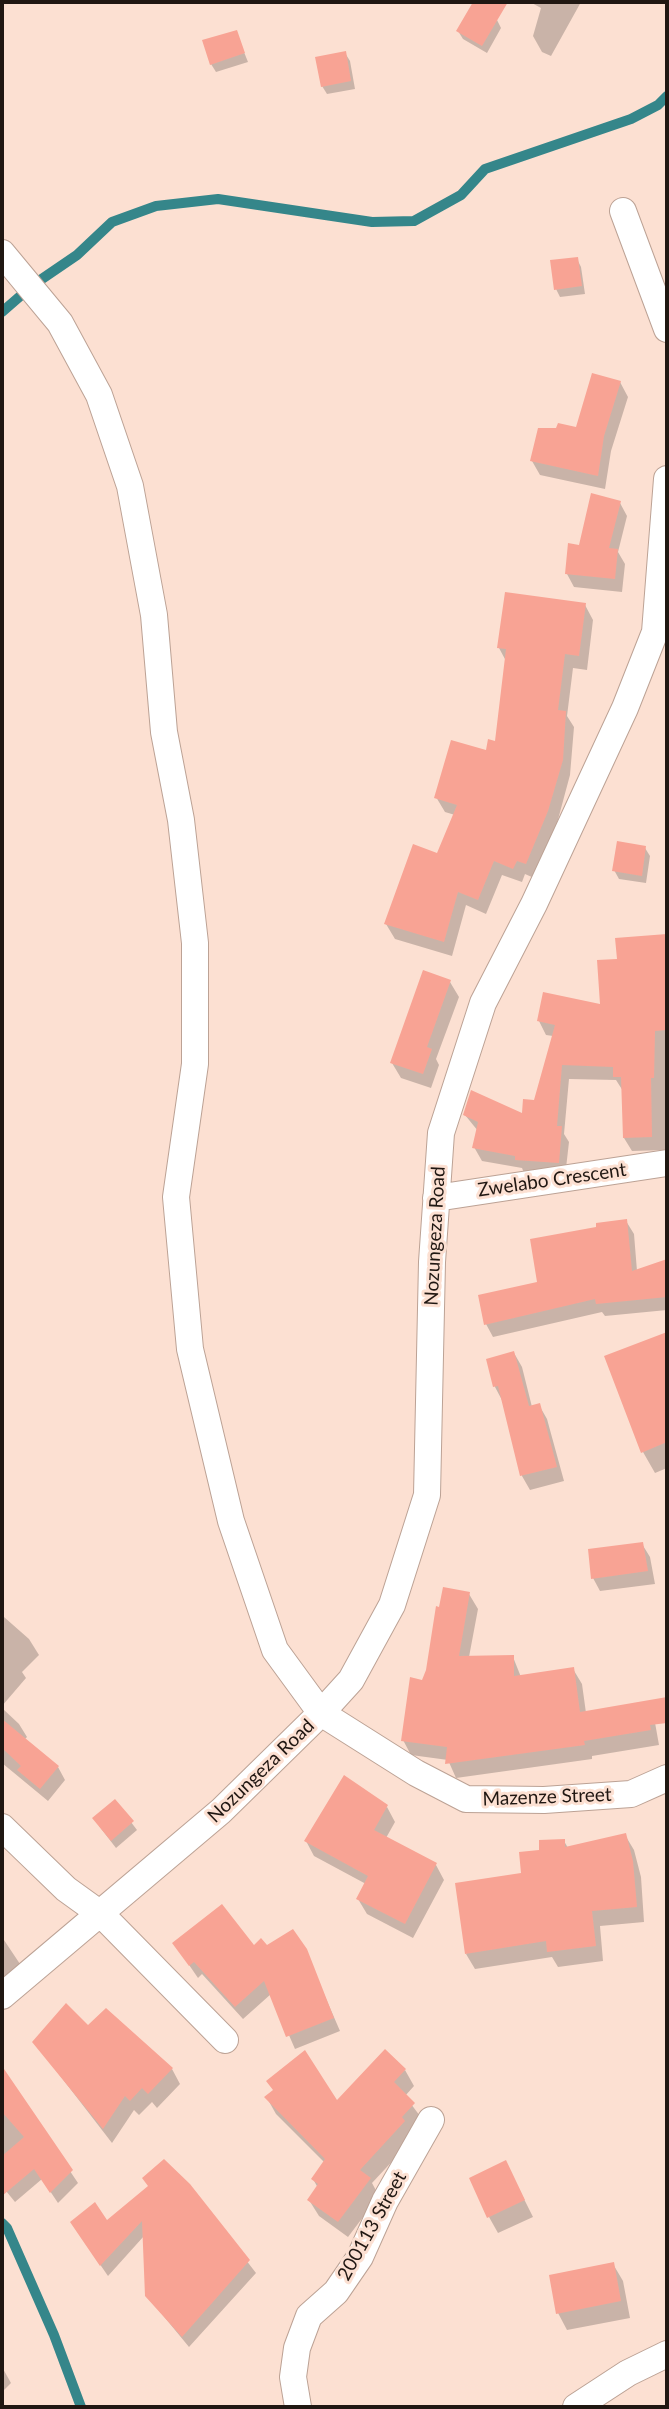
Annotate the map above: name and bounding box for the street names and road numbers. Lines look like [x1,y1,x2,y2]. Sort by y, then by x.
street label: Zwelabo Crescent [476,1158,628,1202]
street label: Nozungeza Road [420,1166,450,1306]
street label: Nozungeza Road [203,1714,319,1828]
street label: Mazenze Street [482,1783,612,1811]
street label: 200113 Street [333,2168,411,2284]

